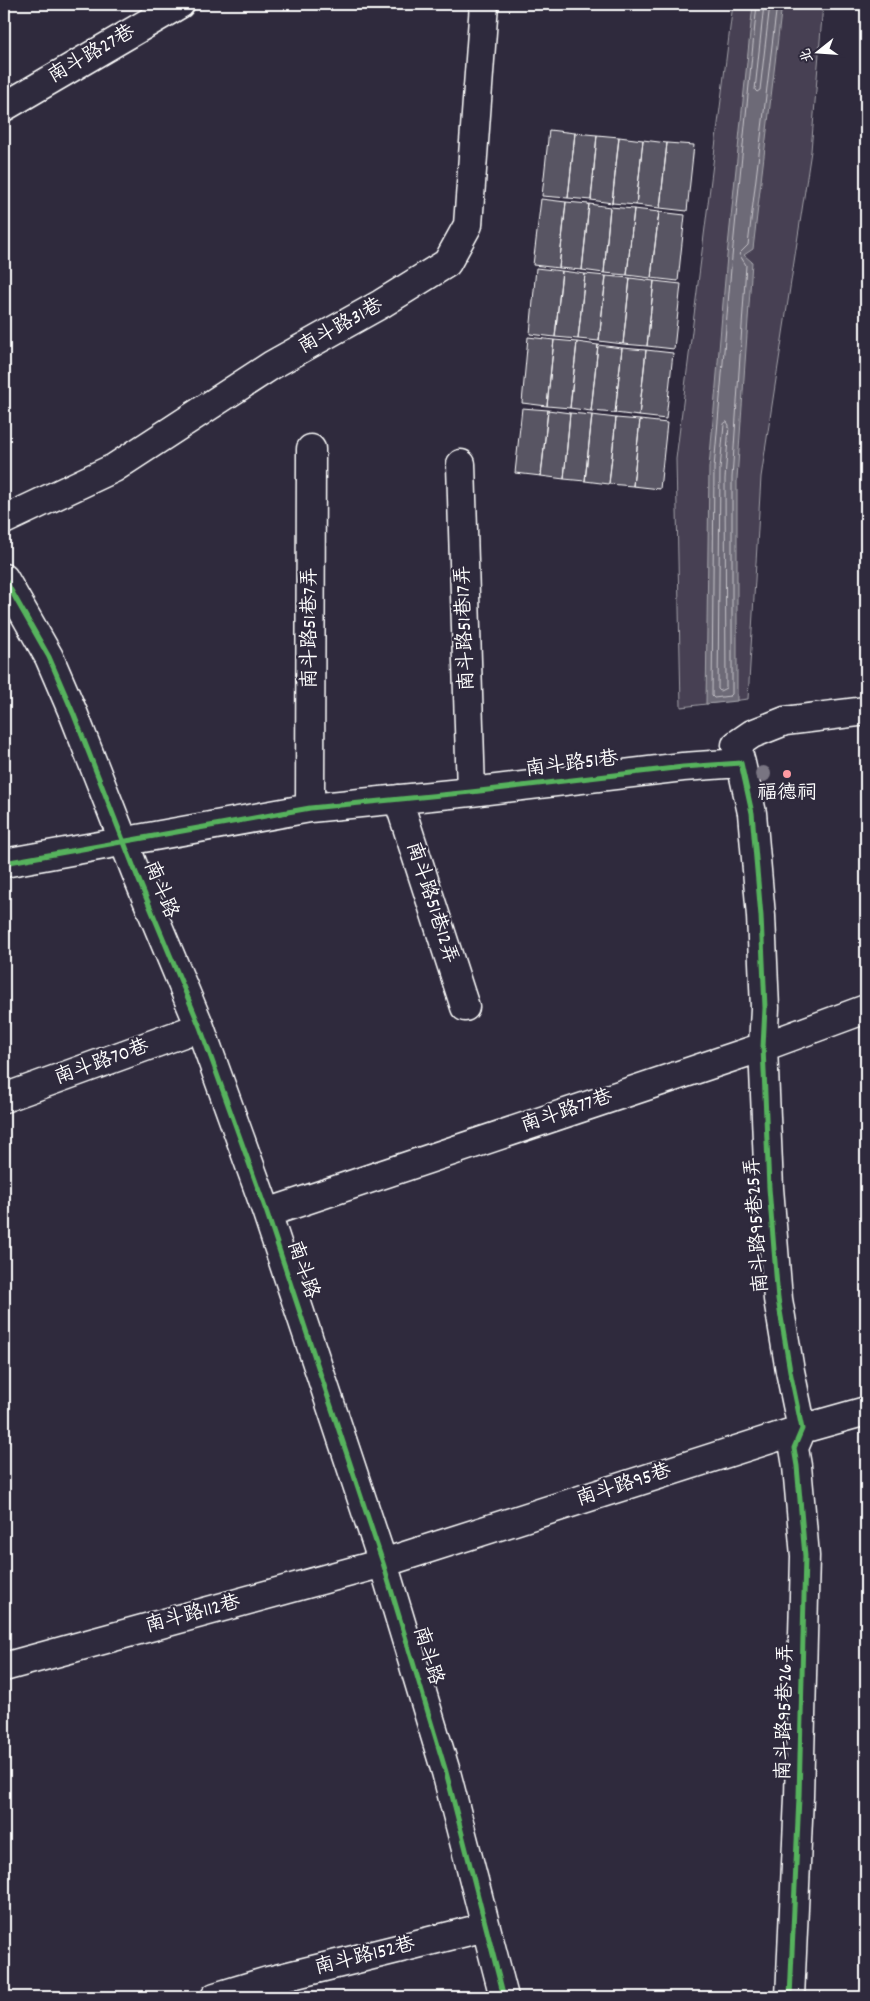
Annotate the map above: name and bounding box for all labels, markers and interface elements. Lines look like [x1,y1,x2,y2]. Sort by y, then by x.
street label: 南斗路27巷 [43,18,142,91]
north arrow [792,28,842,78]
text: 北 [796,46,819,65]
street label: 南斗路31巷 [293,292,389,362]
street label: 南斗路51巷17弄 [450,565,482,691]
street label: 南斗路51巷7弄 [297,567,325,689]
street label: 南斗路51巷 [524,745,621,785]
marker: 福德祠 [781,768,793,780]
place label: 福德祠 [757,780,817,808]
street label: 南斗路51巷12弄 [398,838,464,968]
street label: 南斗路 [136,857,185,924]
street label: 南斗路70巷 [51,1033,154,1093]
street label: 南斗路77巷 [517,1083,618,1141]
street label: 南斗路95巷25弄 [739,1156,777,1294]
street label: 南斗路 [279,1237,325,1304]
street label: 南斗路95巷 [573,1457,676,1515]
street label: 南斗路112巷 [142,1589,245,1641]
street label: 南斗路 [405,1623,449,1690]
street label: 南斗路95巷26弄 [771,1643,801,1781]
street label: 南斗路152巷 [312,1931,419,1983]

